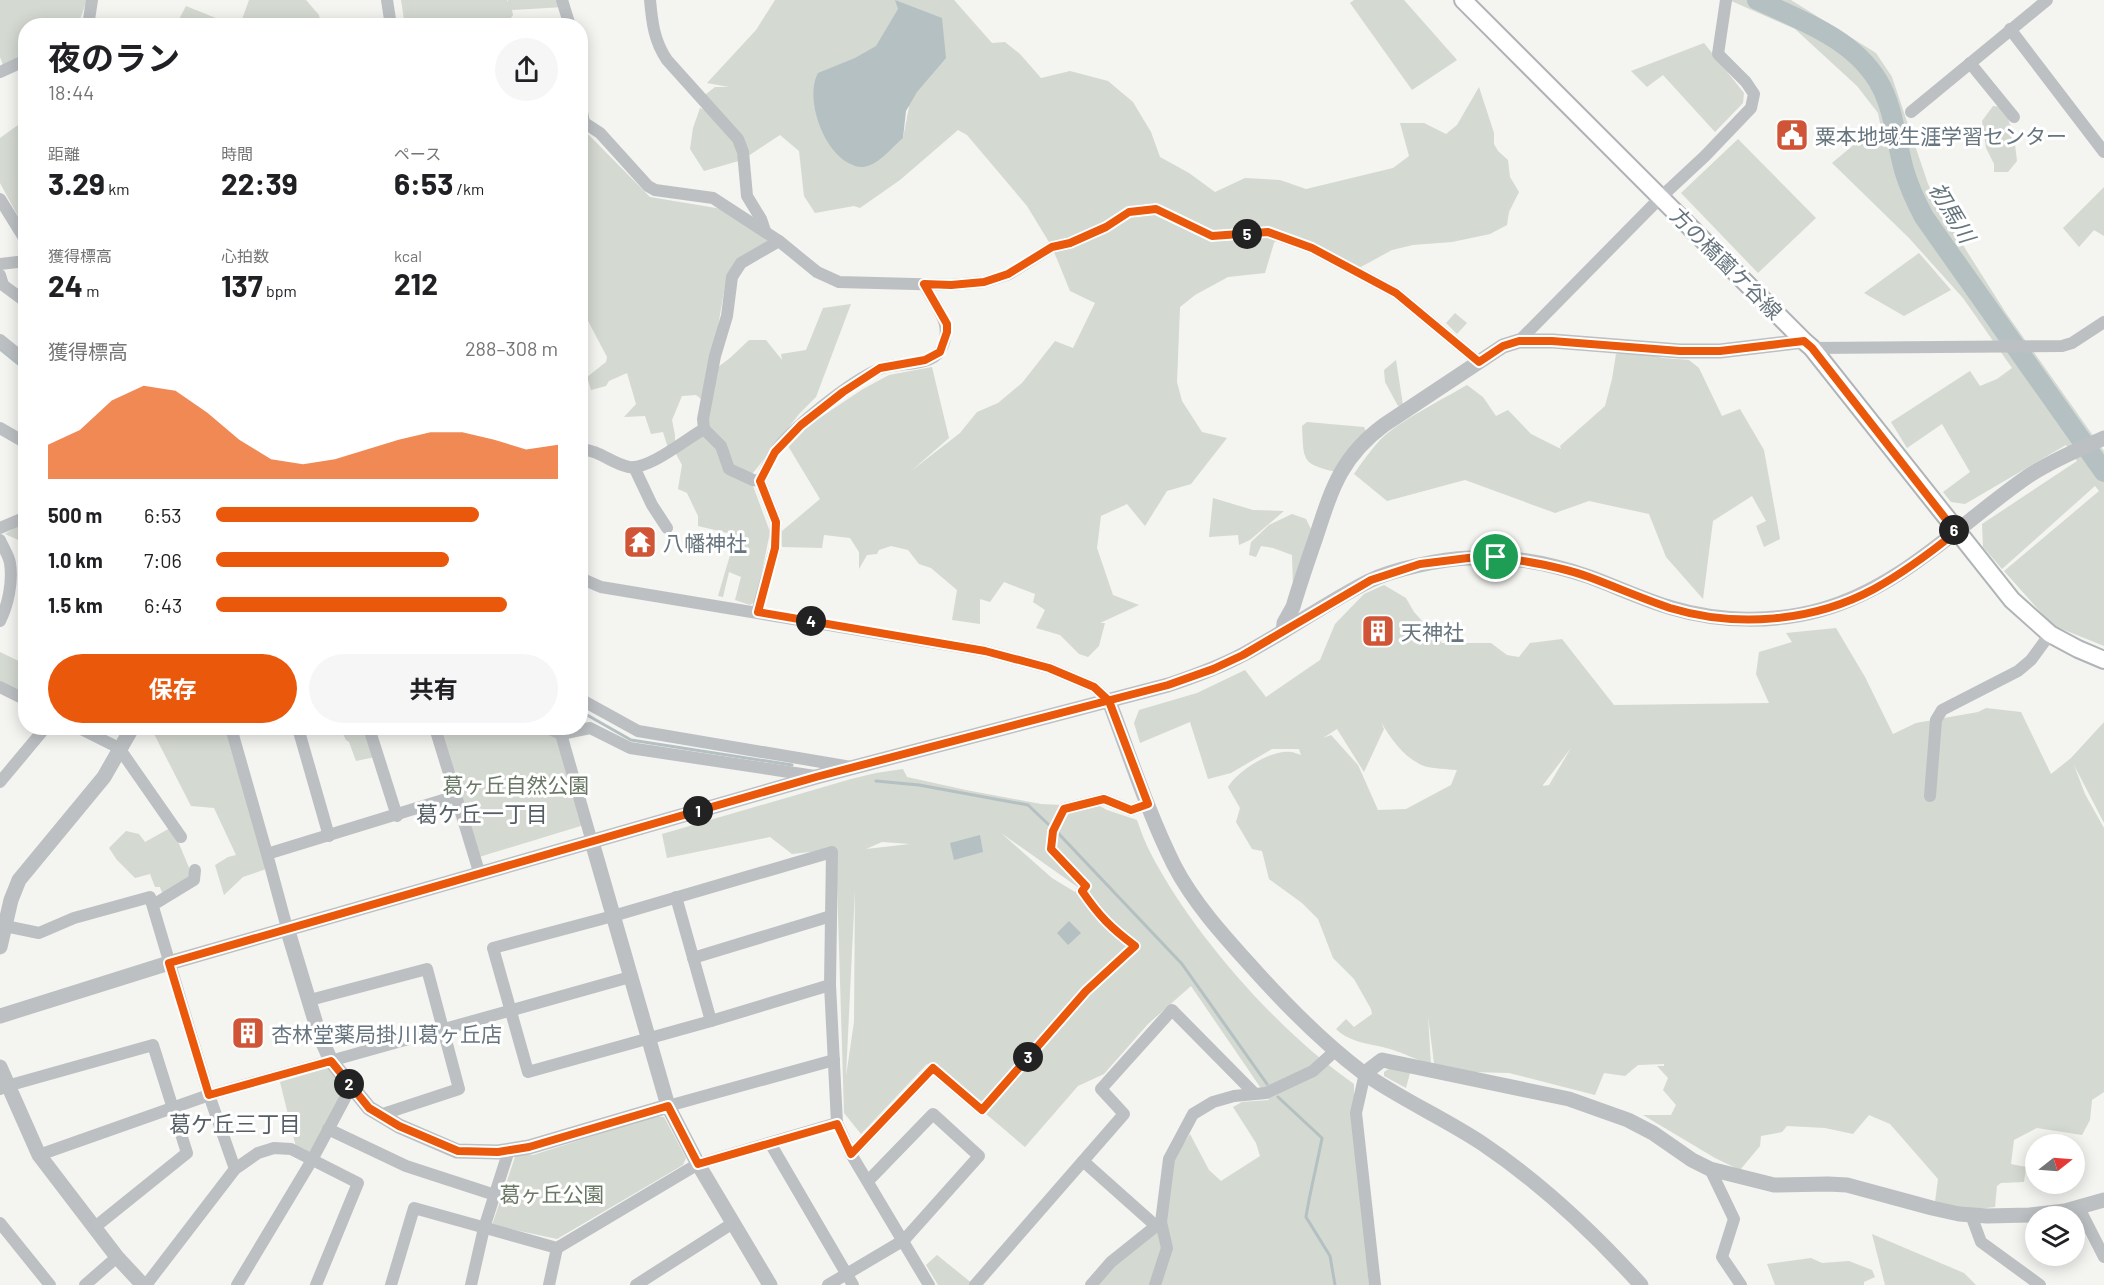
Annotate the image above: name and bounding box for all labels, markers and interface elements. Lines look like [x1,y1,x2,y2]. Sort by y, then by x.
text: 夜のラン [48,37,180,77]
button: share [495,38,558,101]
text: 18:44 [48,80,94,104]
public building icon: 粟本地域生涯学習センター [1774,117,1810,153]
place label: 粟本地域生涯学習センター [1815,123,2067,148]
text: 距離 [48,144,80,163]
text: 時間 [221,144,253,163]
text: ペース [394,144,441,163]
text: 3.29 [48,165,105,201]
text: 22:39 [221,165,298,201]
text: 6:53 [394,165,453,201]
water label: 初馬川 [1925,177,1982,249]
text: km [105,179,129,198]
text: /km [453,179,484,198]
street label: 方の橋薗ケ谷線 [1666,202,1788,324]
pin: 5 [1232,219,1262,249]
text: 5 [1243,224,1251,243]
text: 獲得標高 [48,246,112,265]
text: 心拍数 [221,246,269,265]
text: kcal [394,246,422,265]
text: 212 [394,265,438,301]
text: 24 [48,267,83,303]
text: 137 [221,267,263,303]
text: m [83,281,99,300]
text: bpm [263,281,297,300]
text: 288–308 m [465,336,558,360]
text: 獲得標高 [48,339,128,363]
text: 500 m [48,503,102,527]
text: 6:53 [144,503,182,527]
pin: 6 [1939,515,1969,545]
text: 6 [1950,520,1958,539]
temple icon: 八幡神社 [622,524,658,560]
place label: 八幡神社 [663,530,747,555]
pin [1470,531,1521,582]
icon: arrive [1479,540,1512,573]
text: 1.0 km [48,548,103,572]
text: 7:06 [144,548,182,572]
text: 1.5 km [48,593,103,617]
text: 6:43 [144,593,182,617]
pin: 4 [796,606,826,636]
text: 4 [806,611,816,630]
building icon: 天神社 [1360,613,1396,649]
place label: 天神社 [1401,619,1464,644]
button: 保存 [48,654,297,723]
button: 共有 [309,654,558,723]
park label: 葛ヶ丘自然公園 [443,772,590,797]
pin: 1 [683,796,713,826]
district label: 葛ケ丘一丁目 [416,800,548,826]
text: 1 [695,801,701,820]
building icon: 杏林堂薬局掛川葛ヶ丘店 [230,1015,266,1051]
place label: 杏林堂薬局掛川葛ヶ丘店 [271,1021,502,1046]
pin: 3 [1013,1042,1043,1072]
text: 3 [1024,1047,1032,1066]
pin: 2 [334,1069,364,1099]
text: 2 [345,1074,353,1093]
district label: 葛ケ丘三丁目 [169,1110,301,1136]
north arrow [2025,1134,2085,1194]
map controls [2025,1134,2085,1266]
park label: 葛ヶ丘公園 [500,1181,605,1206]
button: layers [2025,1206,2085,1266]

